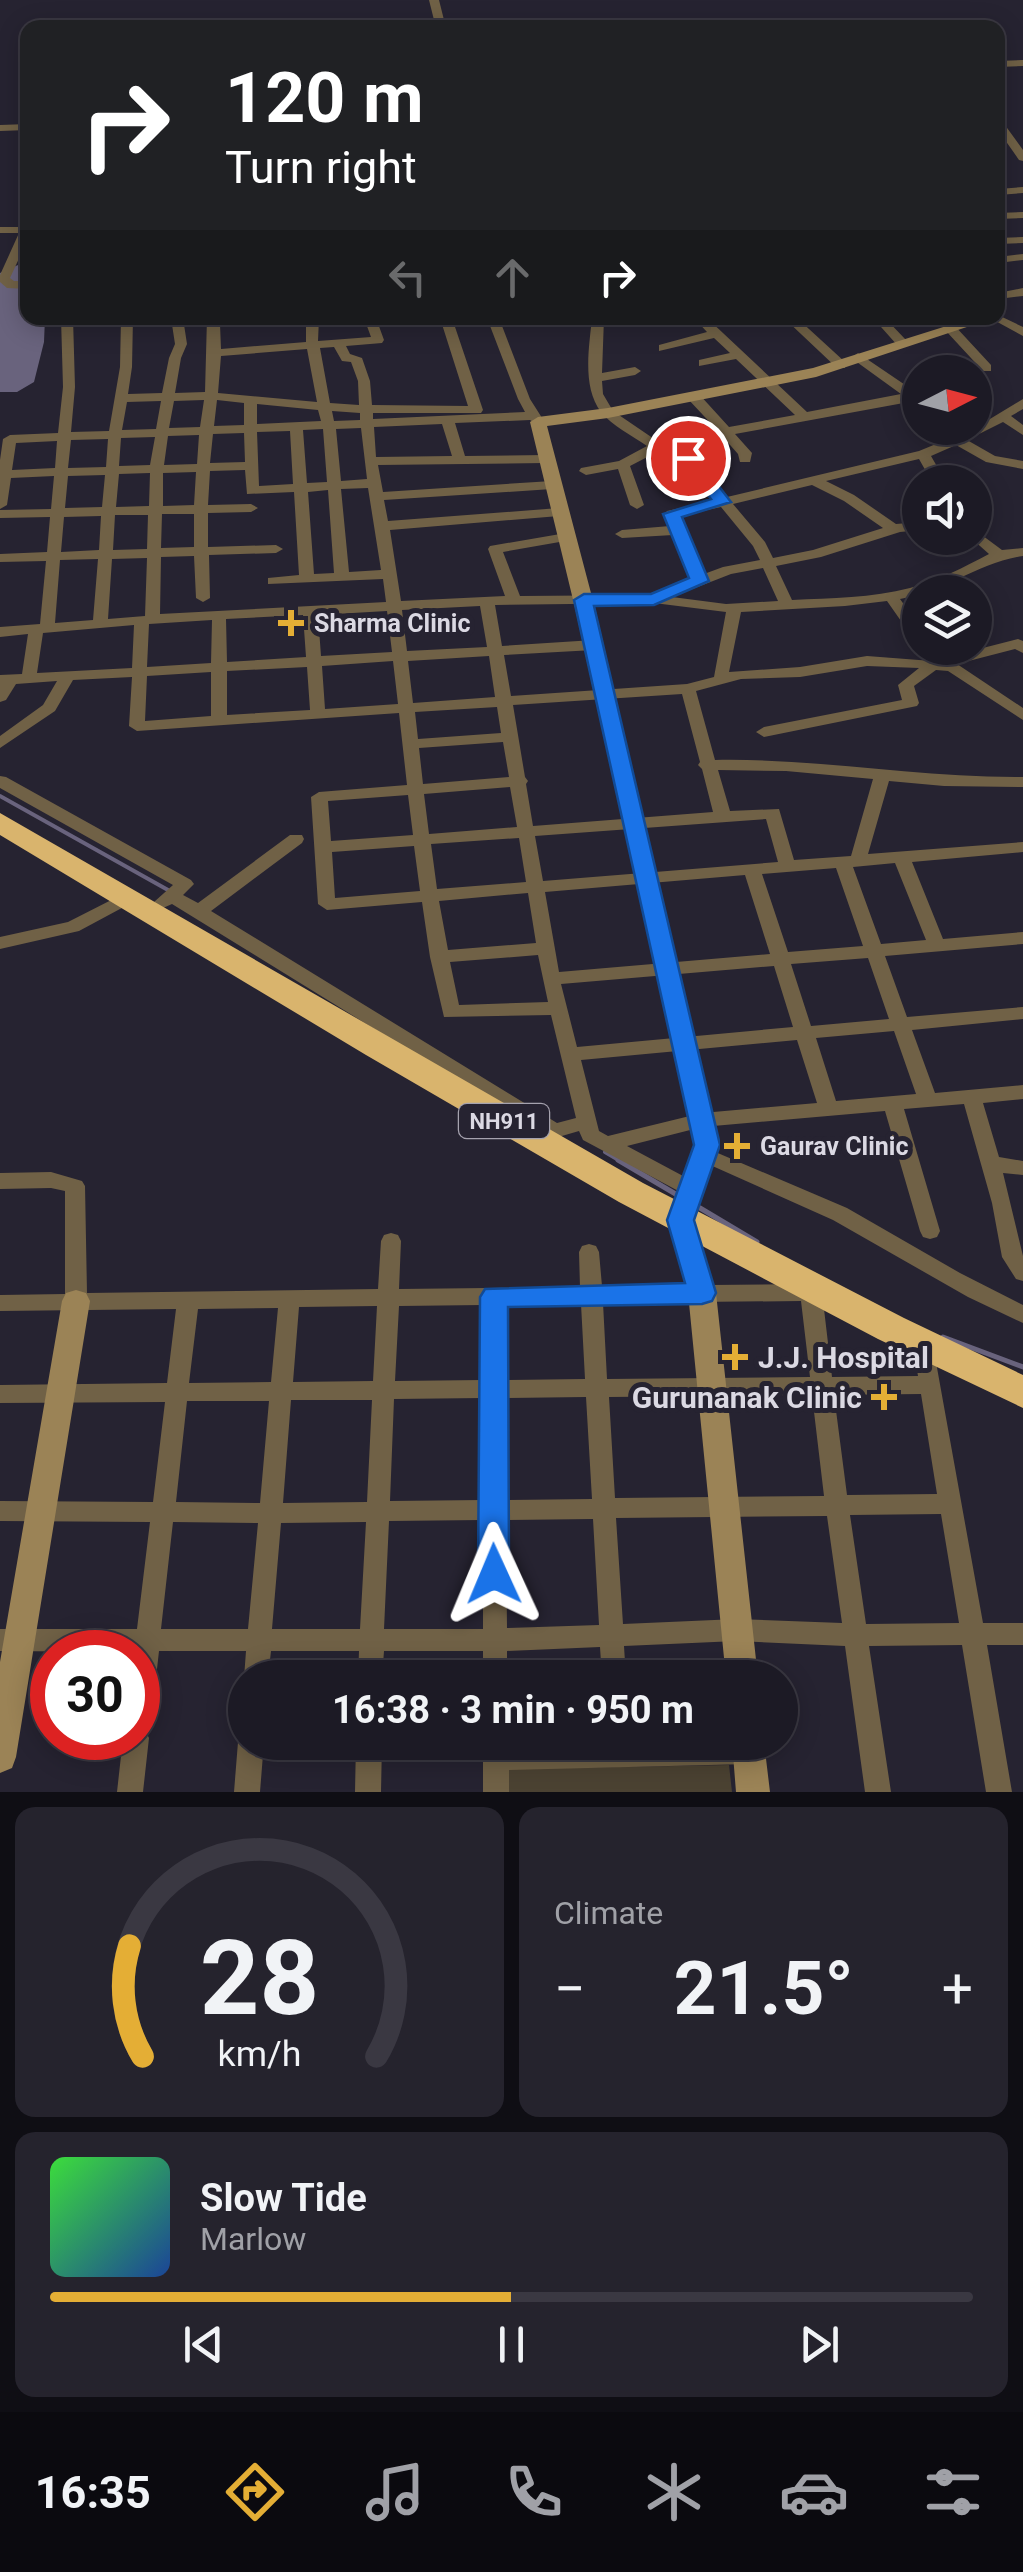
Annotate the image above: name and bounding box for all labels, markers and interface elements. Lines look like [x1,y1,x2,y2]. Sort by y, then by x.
text: 120 m [225,57,424,139]
icon: right [60,60,190,190]
text: Turn right [225,141,417,194]
icon: left [380,250,435,305]
icon: ahead [485,250,540,305]
icon: right [590,250,645,305]
north arrow [902,355,992,445]
map controls [902,355,992,665]
pin [646,416,731,501]
icon: arrive [661,431,716,486]
button: sound [902,465,992,555]
button: layers [902,575,992,665]
place label: Sharma Clinic [314,609,470,638]
marker: Sharma Clinic [278,610,304,636]
road number: NH911 [459,1104,549,1138]
place label: Gaurav Clinic [760,1132,908,1161]
marker: Gaurav Clinic [724,1133,750,1159]
place label: J.J. Hospital [758,1340,929,1375]
marker: J.J. Hospital [722,1344,748,1370]
place label: Gurunanak Clinic [632,1380,862,1415]
marker: Gurunanak Clinic [871,1384,897,1410]
position arrow [442,1522,546,1626]
speed limit sign: 30 [30,1630,160,1760]
text: 16:38 · 3 min · 950 m [332,1688,694,1732]
text: Climate [554,1894,663,1932]
text: 28 [200,1918,319,2039]
text: 21.5° [674,1944,854,2032]
text: − [554,1957,585,2021]
text: + [942,1957,973,2021]
text: km/h [218,2033,301,2075]
text: Slow Tide [200,2176,367,2220]
text: Marlow [200,2220,306,2258]
icon: previous [176,2317,231,2372]
icon: pause [484,2317,539,2372]
icon: next [792,2317,847,2372]
icon: directions [220,2457,290,2527]
icon: music [360,2457,430,2527]
icon: phone [499,2457,569,2527]
icon: climate [639,2457,709,2527]
icon: car [779,2457,849,2527]
icon: filters [918,2457,988,2527]
text: 16:35 [35,2466,151,2519]

